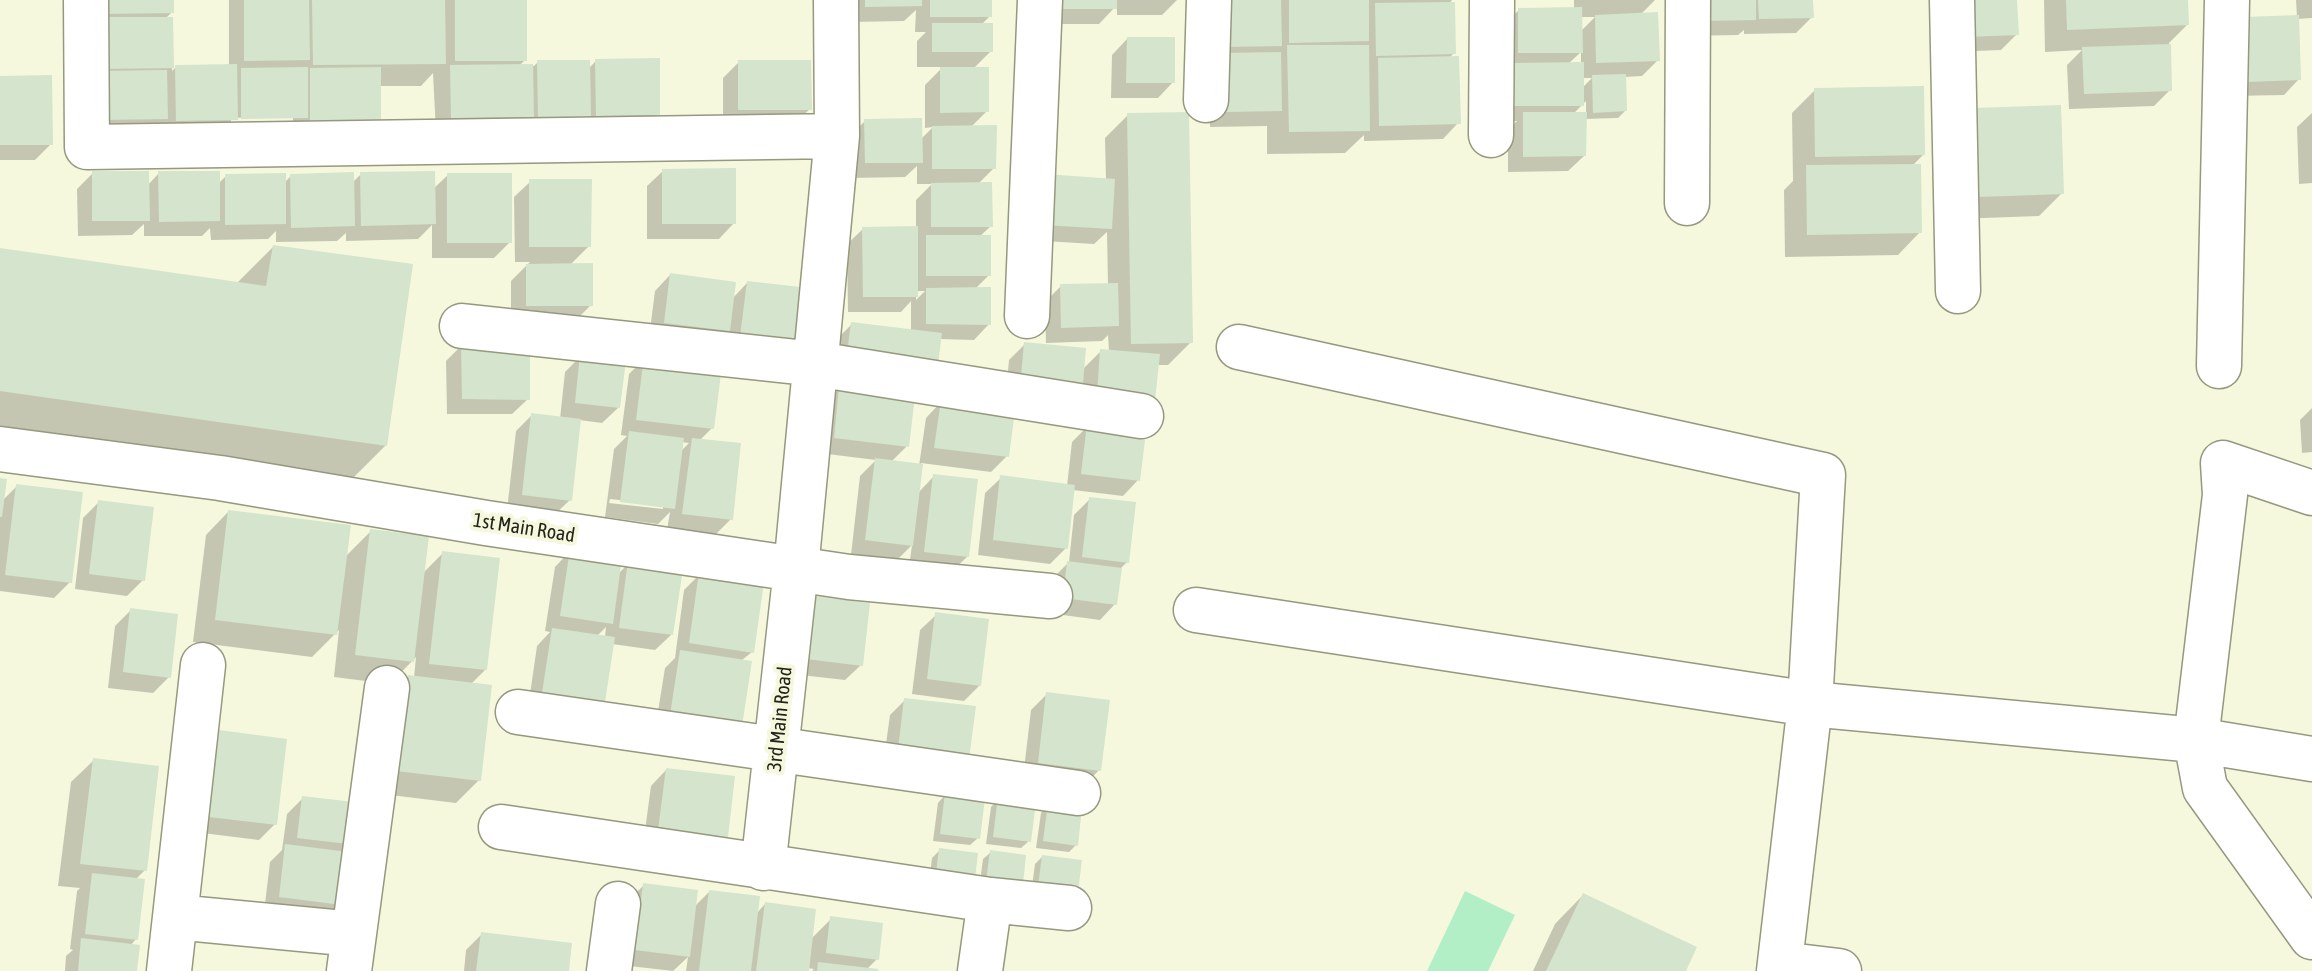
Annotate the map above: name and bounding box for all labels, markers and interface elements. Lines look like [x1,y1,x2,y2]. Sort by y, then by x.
street label: 1st Main Road [471,508,577,548]
street label: 3rd Main Road [763,665,797,773]

